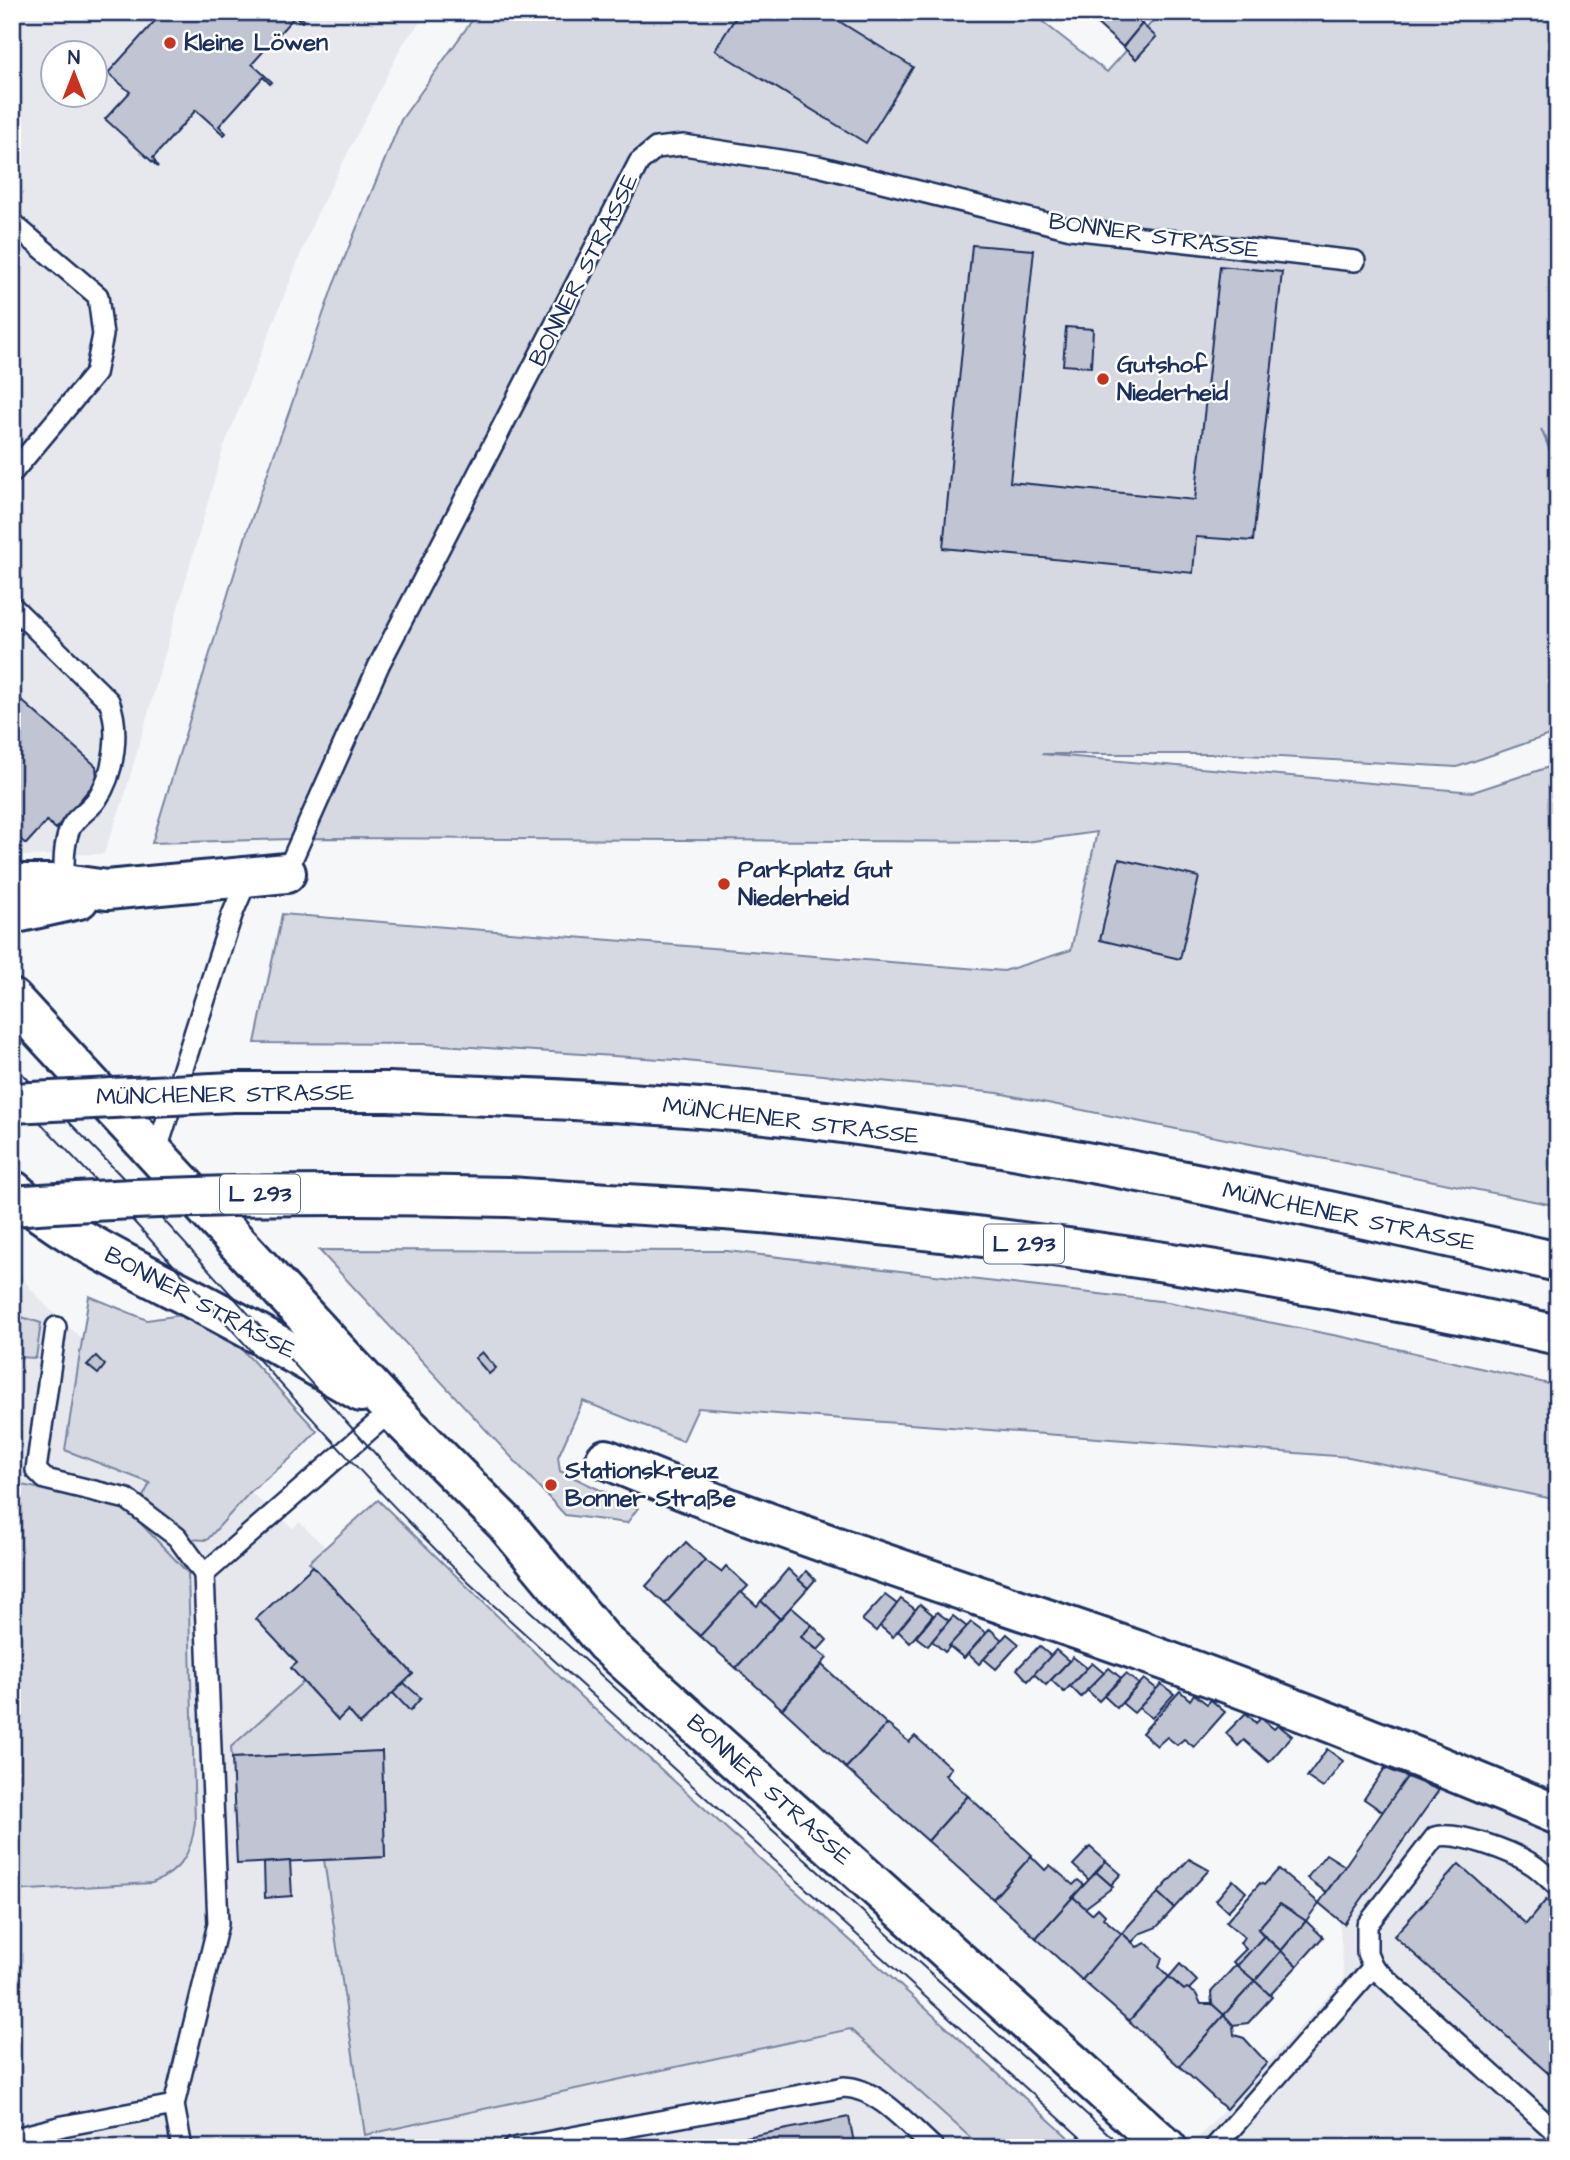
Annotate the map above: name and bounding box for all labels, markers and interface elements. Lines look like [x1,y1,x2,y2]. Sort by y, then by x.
place label: Kleine Löwen [184,26,328,60]
marker: Kleine Löwen [162,35,178,51]
north arrow [38,38,108,108]
text: N [68,45,80,72]
street label: BONNER STRASSE [521,168,647,372]
street label: BONNER STRASSE [1047,204,1261,268]
place label: Gutshof Niederheid [1117,348,1229,410]
marker: Gutshof Niederheid [1095,371,1111,387]
place label: Parkplatz Gut Niederheid [738,853,893,915]
marker: Parkplatz Gut Niederheid [716,876,732,892]
street label: MÜNCHENER STRASSE [96,1076,354,1114]
street label: MÜNCHENER STRASSE [661,1088,921,1154]
street label: MÜNCHENER STRASSE [1219,1174,1479,1260]
road number: L 293 [220,1175,300,1214]
road number: L 293 [984,1224,1064,1264]
street label: BONNER STRASSE [98,1238,302,1368]
place label: Stationskreuz Bonner Straße [564,1454,736,1516]
marker: Stationskreuz Bonner Straße [543,1477,559,1493]
street label: BONNER STRASSE [679,1706,859,1874]

